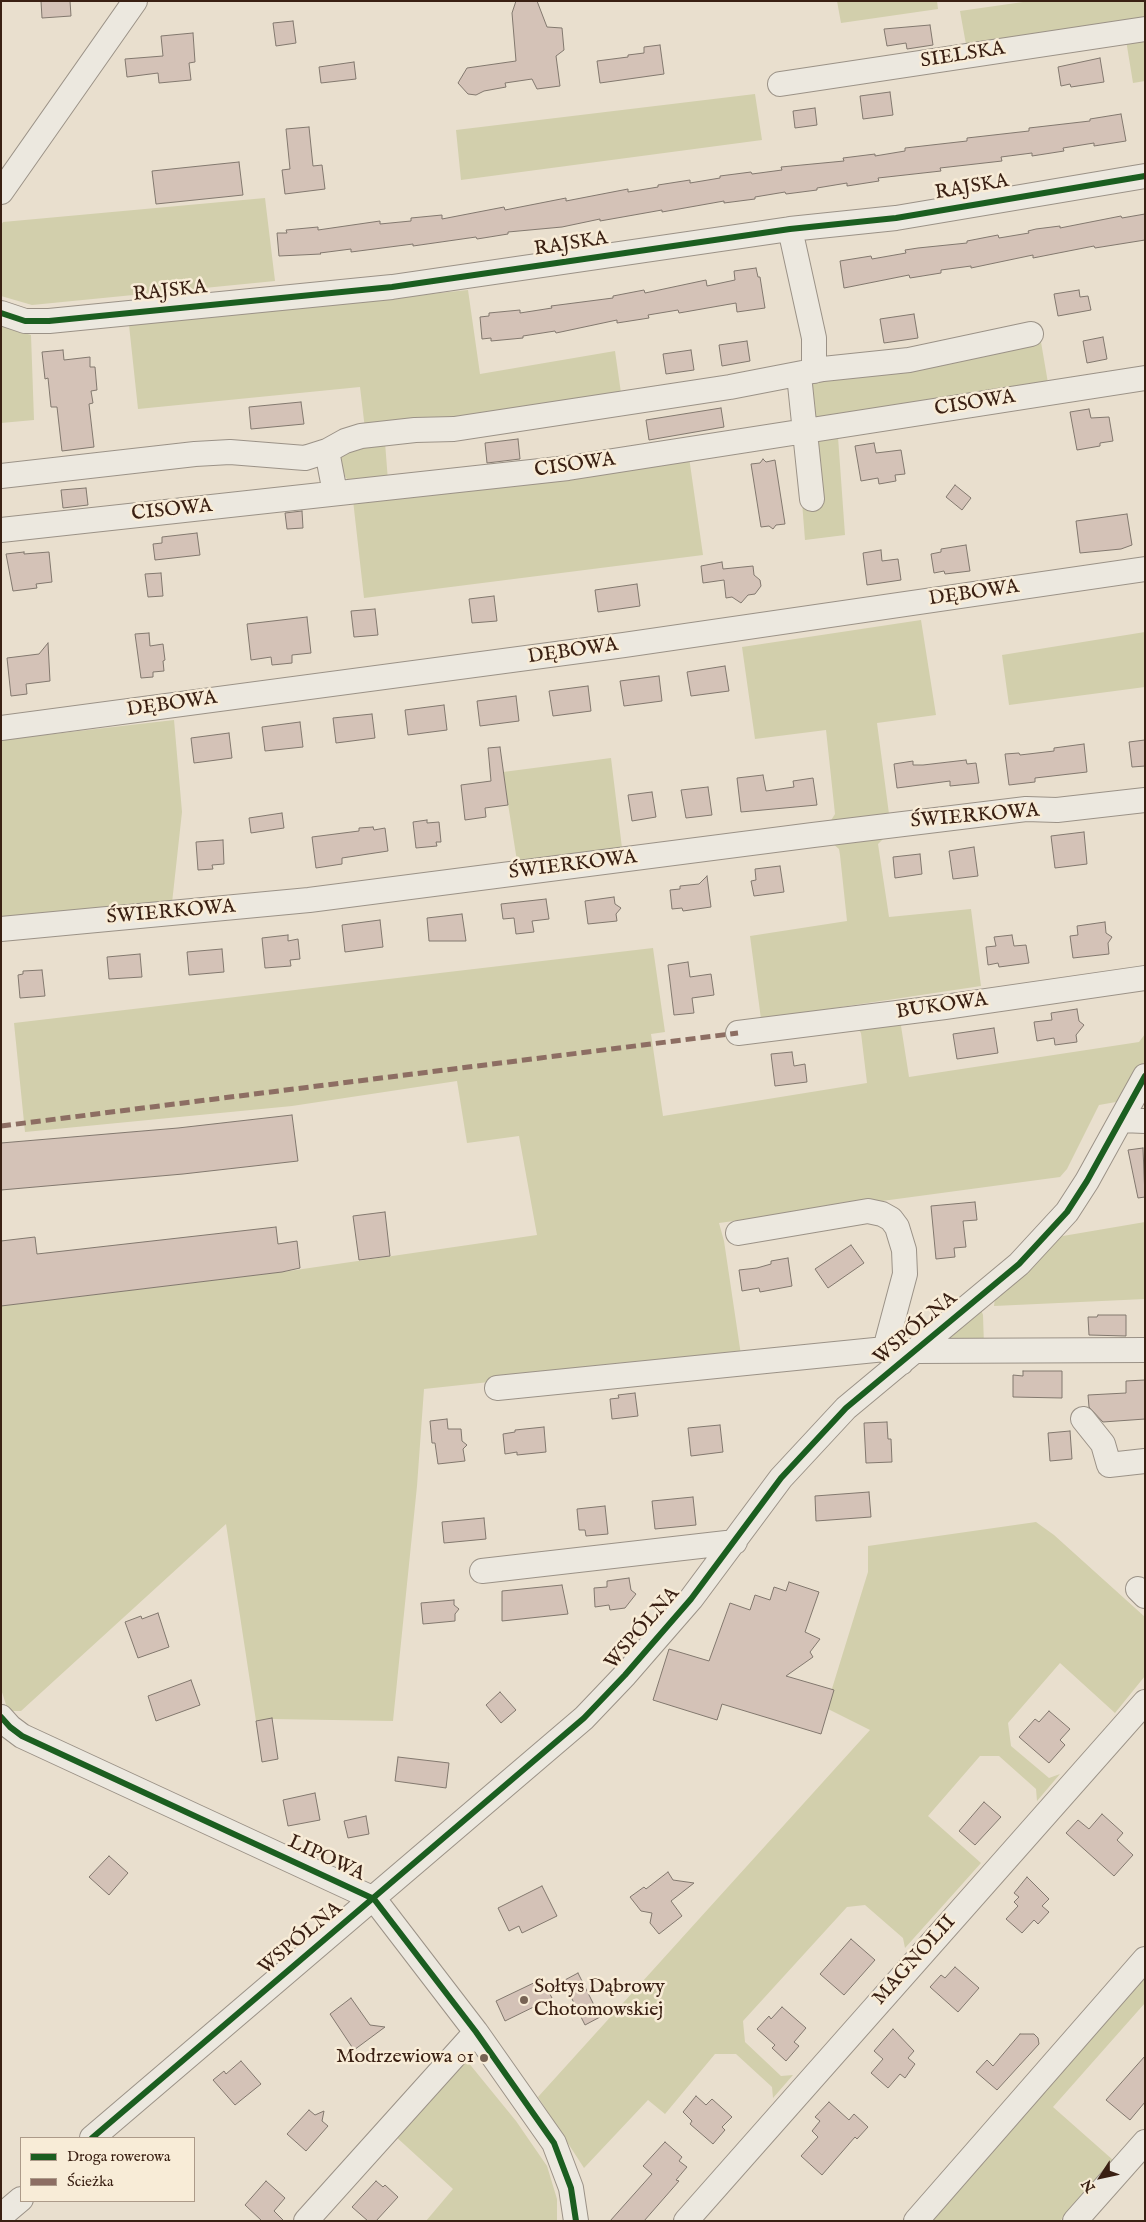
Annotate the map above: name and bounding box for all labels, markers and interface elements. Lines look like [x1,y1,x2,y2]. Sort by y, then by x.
street label: SIELSKA [919,37,1007,75]
street label: RAJSKA [933,170,1011,206]
street label: RAJSKA [532,227,610,263]
street label: RAJSKA [132,276,208,308]
street label: CISOWA [933,386,1017,422]
street label: CISOWA [533,448,617,484]
street label: CISOWA [130,495,214,527]
street label: DĘBOWA [927,576,1021,612]
street label: DĘBOWA [526,634,620,670]
street label: DĘBOWA [125,687,219,723]
street label: ŚWIERKOWA [910,799,1040,835]
street label: ŚWIERKOWA [507,846,639,886]
street label: ŚWIERKOWA [106,895,236,931]
street label: BUKOWA [895,989,989,1025]
street label: WSPÓLNA [869,1287,963,1371]
street label: WSPÓLNA [601,1583,685,1675]
street label: LIPOWA [284,1831,368,1887]
street label: WSPÓLNA [254,1897,348,1981]
street label: MAGNOLII [868,1911,962,2011]
place label: Sołtys Dąbrowy Chotomowskiej [534,1976,665,2023]
marker: Sołtys Dąbrowy Chotomowskiej [518,1994,530,2006]
place label: Modrzewiowa 01 [336,2046,474,2070]
marker: Modrzewiowa 01 [478,2052,490,2064]
legend [20,2137,195,2202]
text: Droga rowerowa [67,2147,170,2166]
north arrow [1076,2152,1126,2202]
text: Ścieżka [67,2172,113,2191]
text: N [1078,2175,1100,2196]

